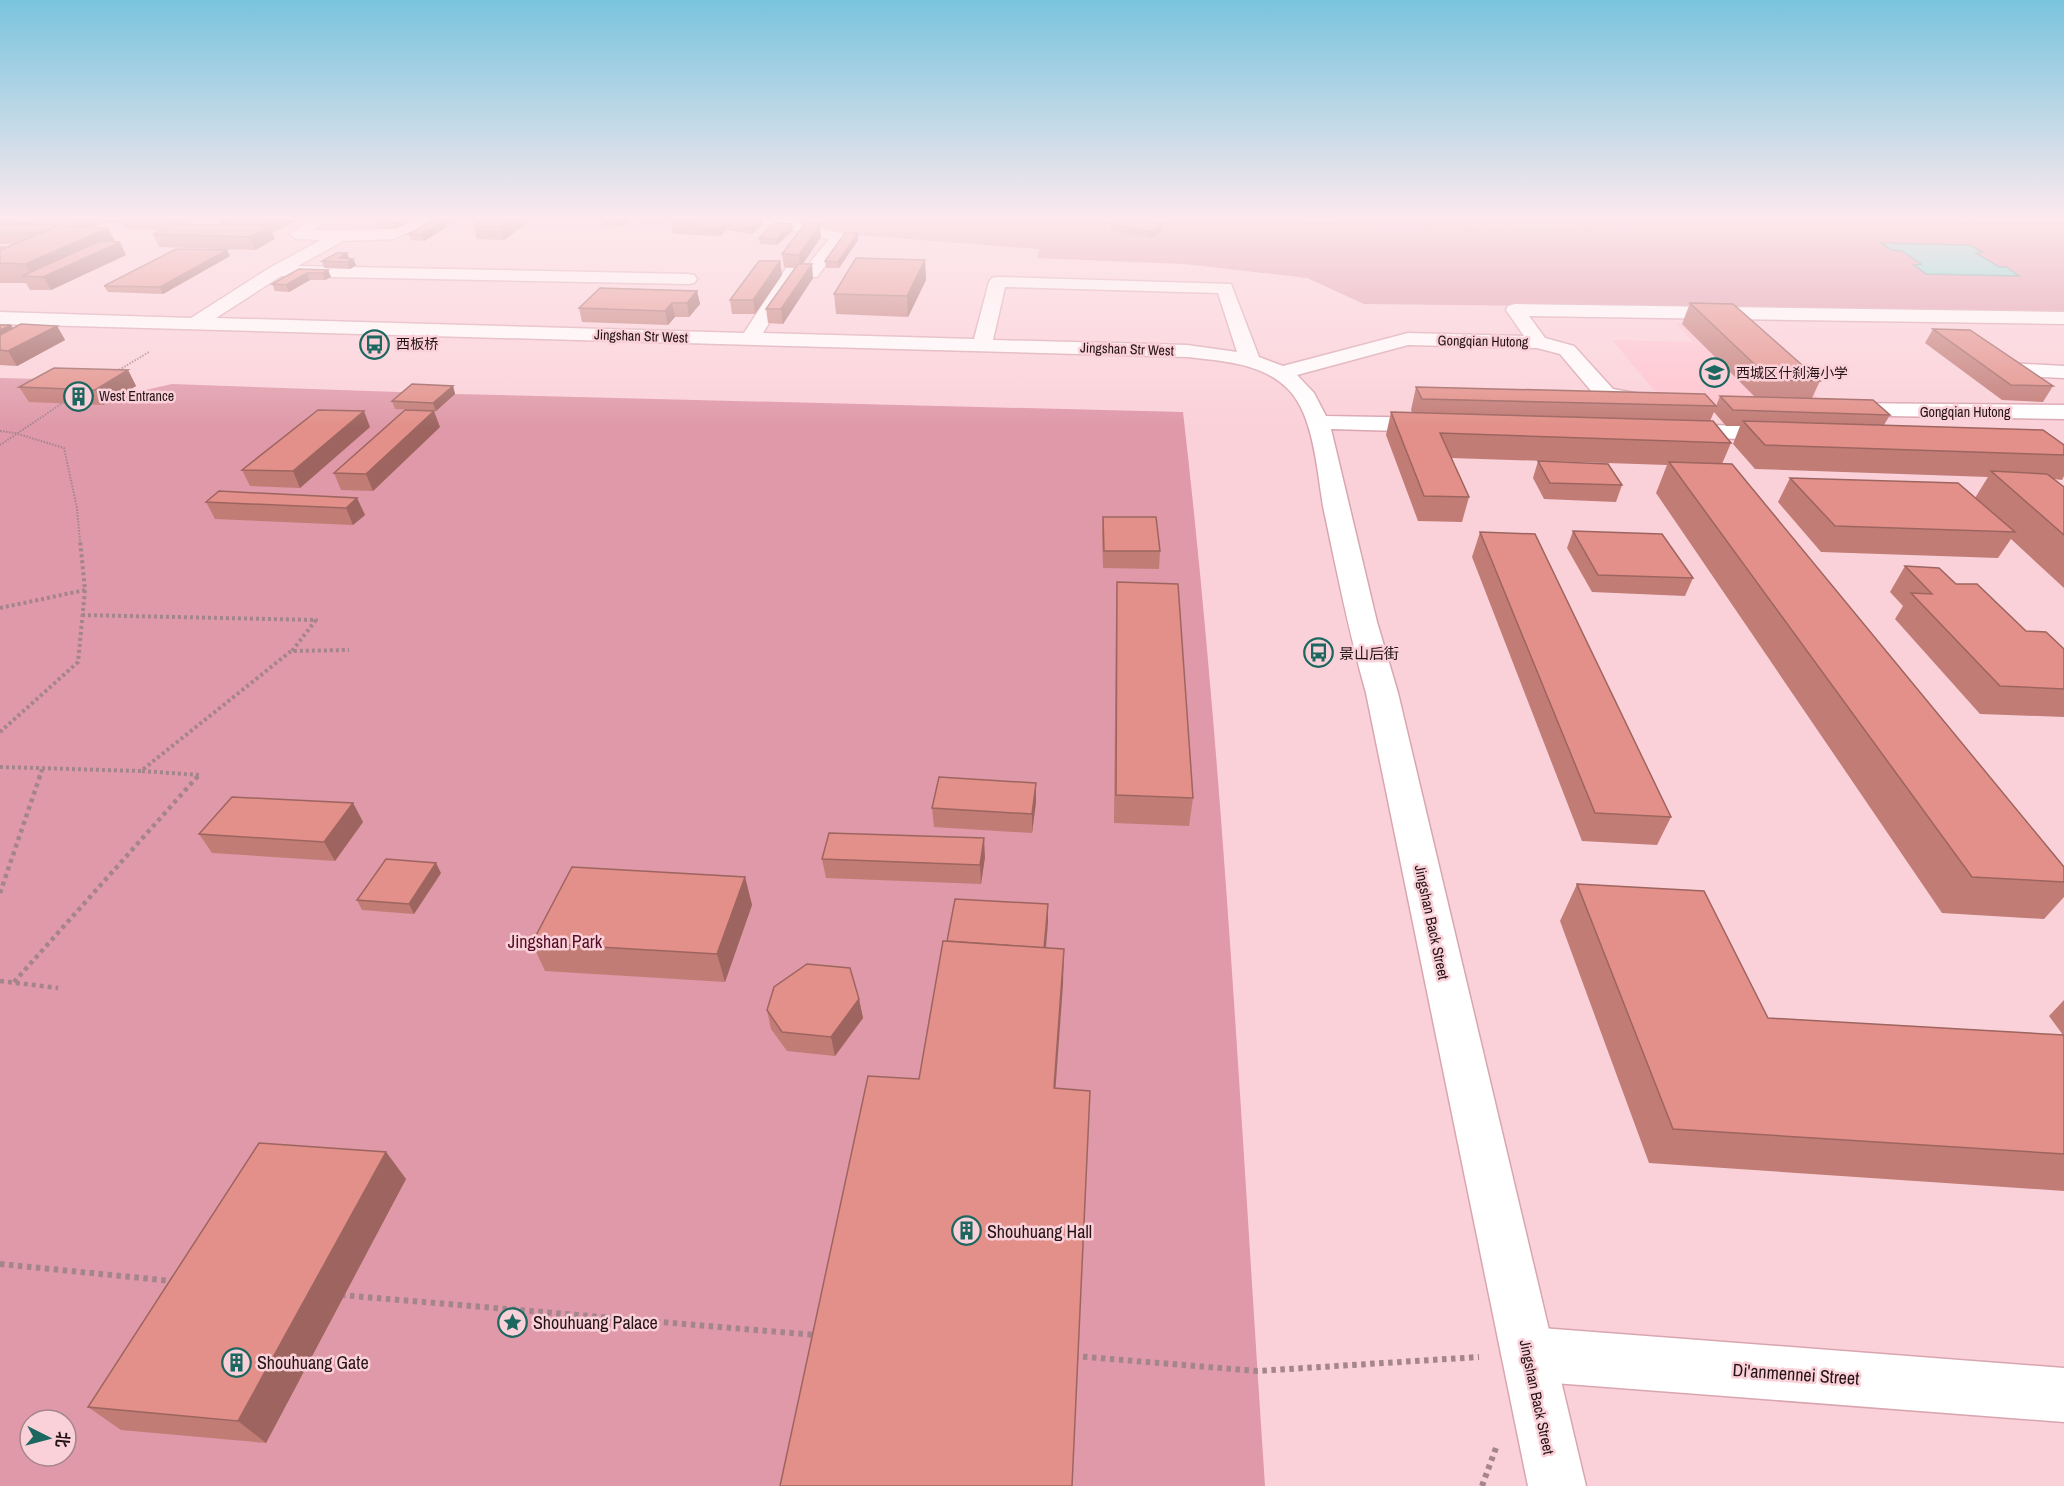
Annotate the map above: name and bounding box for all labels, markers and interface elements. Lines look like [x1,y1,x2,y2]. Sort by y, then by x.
street label: Jingshan Str West [594,325,688,347]
bus stop icon: 西板桥 [359,328,391,360]
street label: Gongqian Hutong [1438,331,1529,351]
place label: 西板桥 [396,335,438,353]
street label: Jingshan Str West [1080,338,1174,360]
school or university icon: 西城区什刹海小学 [1699,357,1731,389]
place label: 西城区什刹海小学 [1736,364,1848,382]
building icon: West Entrance [62,380,94,412]
place label: West Entrance [99,387,174,405]
street label: Gongqian Hutong [1920,403,2011,421]
bus stop icon: 景山后街 [1302,637,1334,669]
place label: 景山后街 [1339,643,1399,664]
street label: Jingshan Back Street [1410,863,1455,982]
park label: Jingshan Park [508,929,603,954]
building icon: Shouhuang Hall [950,1215,982,1247]
place label: Shouhuang Hall [987,1219,1092,1244]
place icon: Shouhuang Palace [496,1306,528,1338]
place label: Shouhuang Palace [533,1310,658,1335]
street label: Jingshan Back Street [1515,1338,1560,1457]
building icon: Shouhuang Gate [220,1346,252,1378]
place label: Shouhuang Gate [257,1350,369,1375]
street label: Di'anmennei Street [1732,1357,1860,1391]
north arrow [18,1408,78,1468]
text: 北 [51,1430,75,1449]

